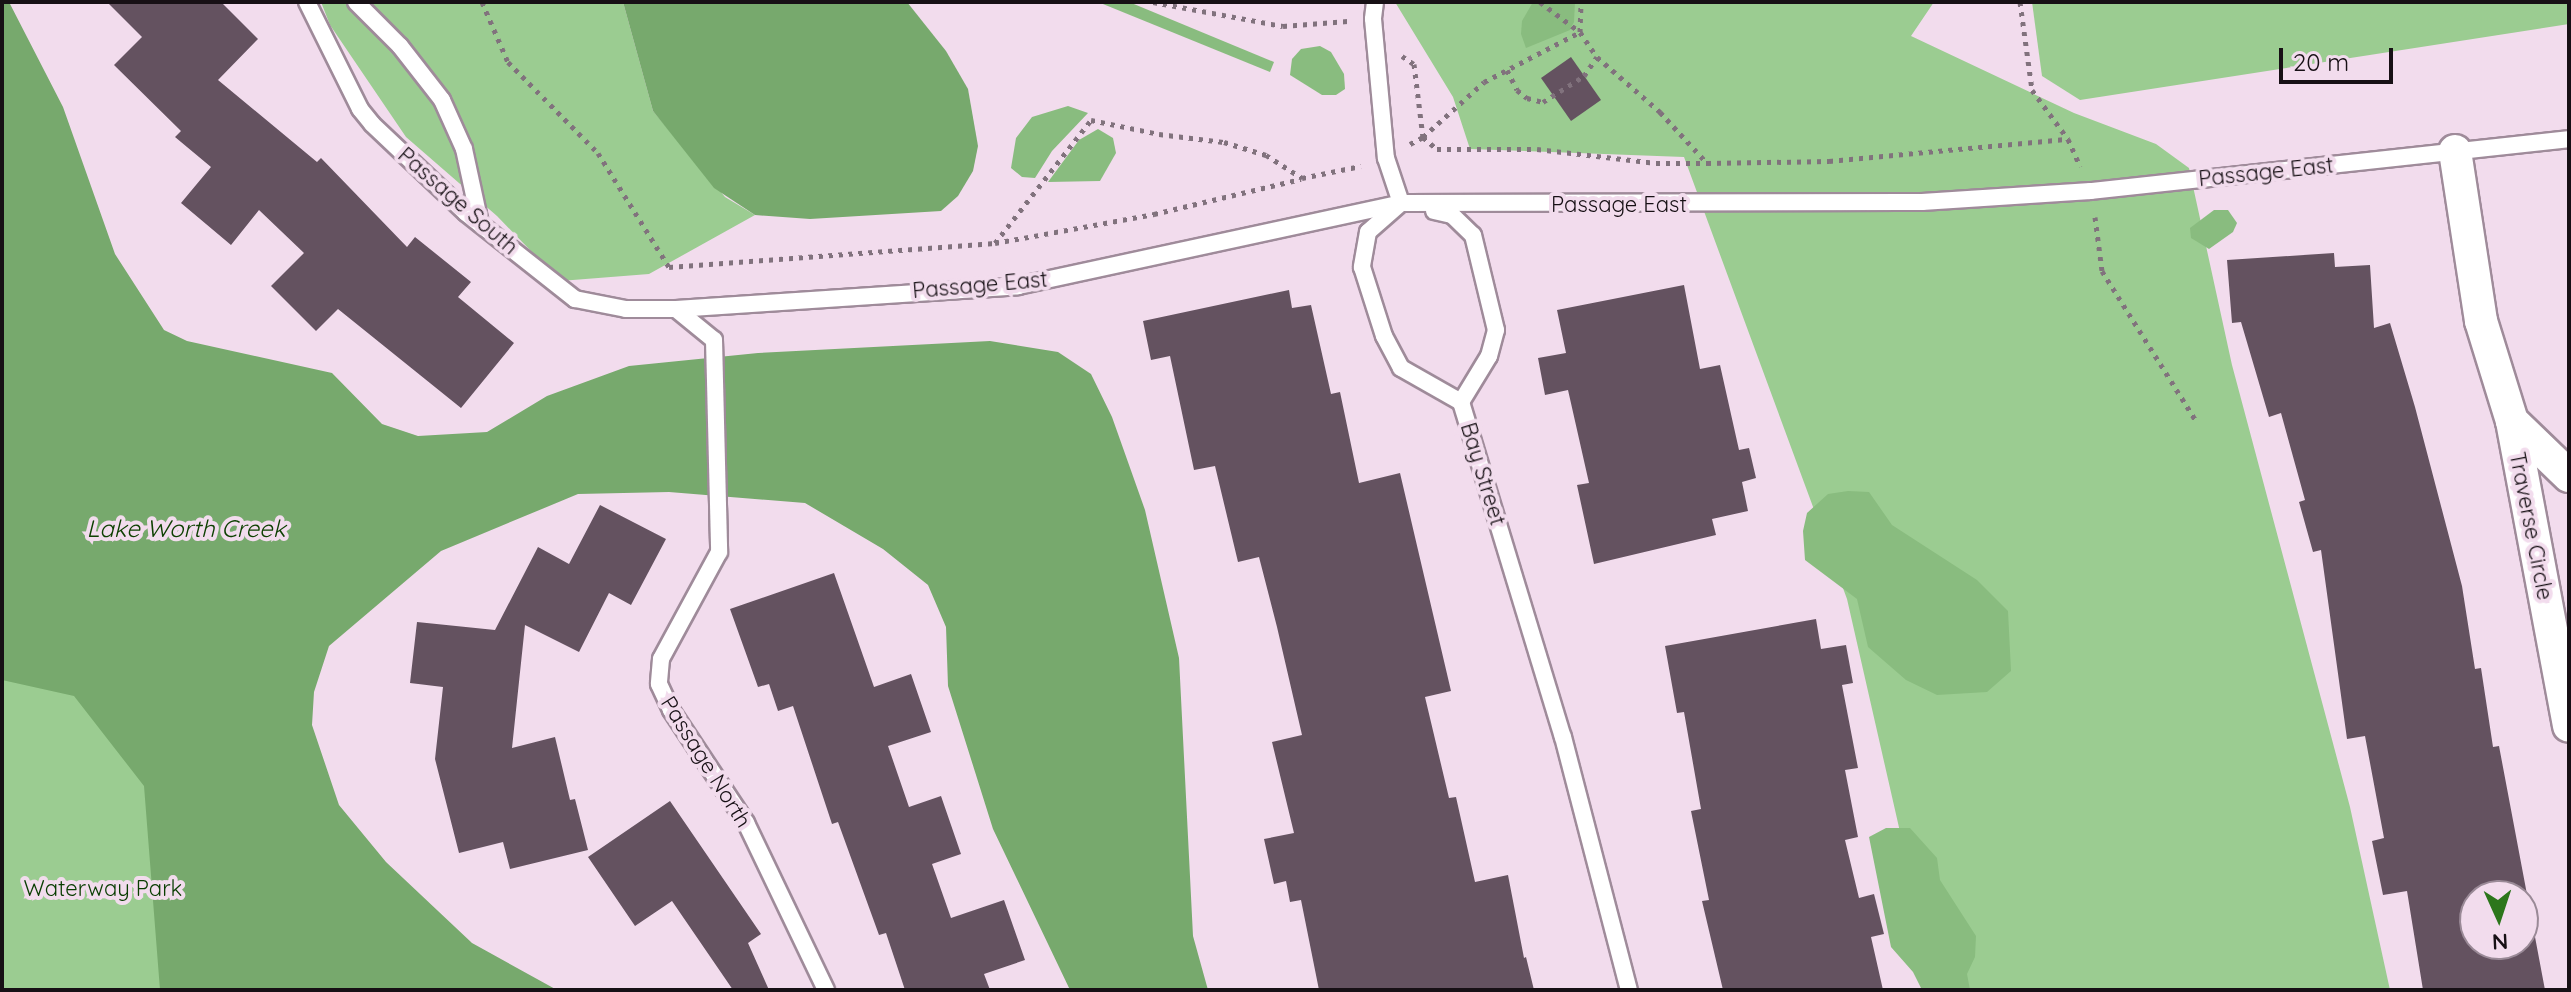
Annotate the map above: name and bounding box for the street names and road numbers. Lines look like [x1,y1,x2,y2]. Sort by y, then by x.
street label: Passage South [393,142,523,260]
street label: Passage East [2197,152,2335,192]
street label: Passage East [1551,192,1687,218]
street label: Passage East [911,266,1049,304]
street label: Bay Street [1455,419,1511,529]
street label: Traverse Circle [2504,450,2558,602]
street label: Passage North [655,691,757,833]

